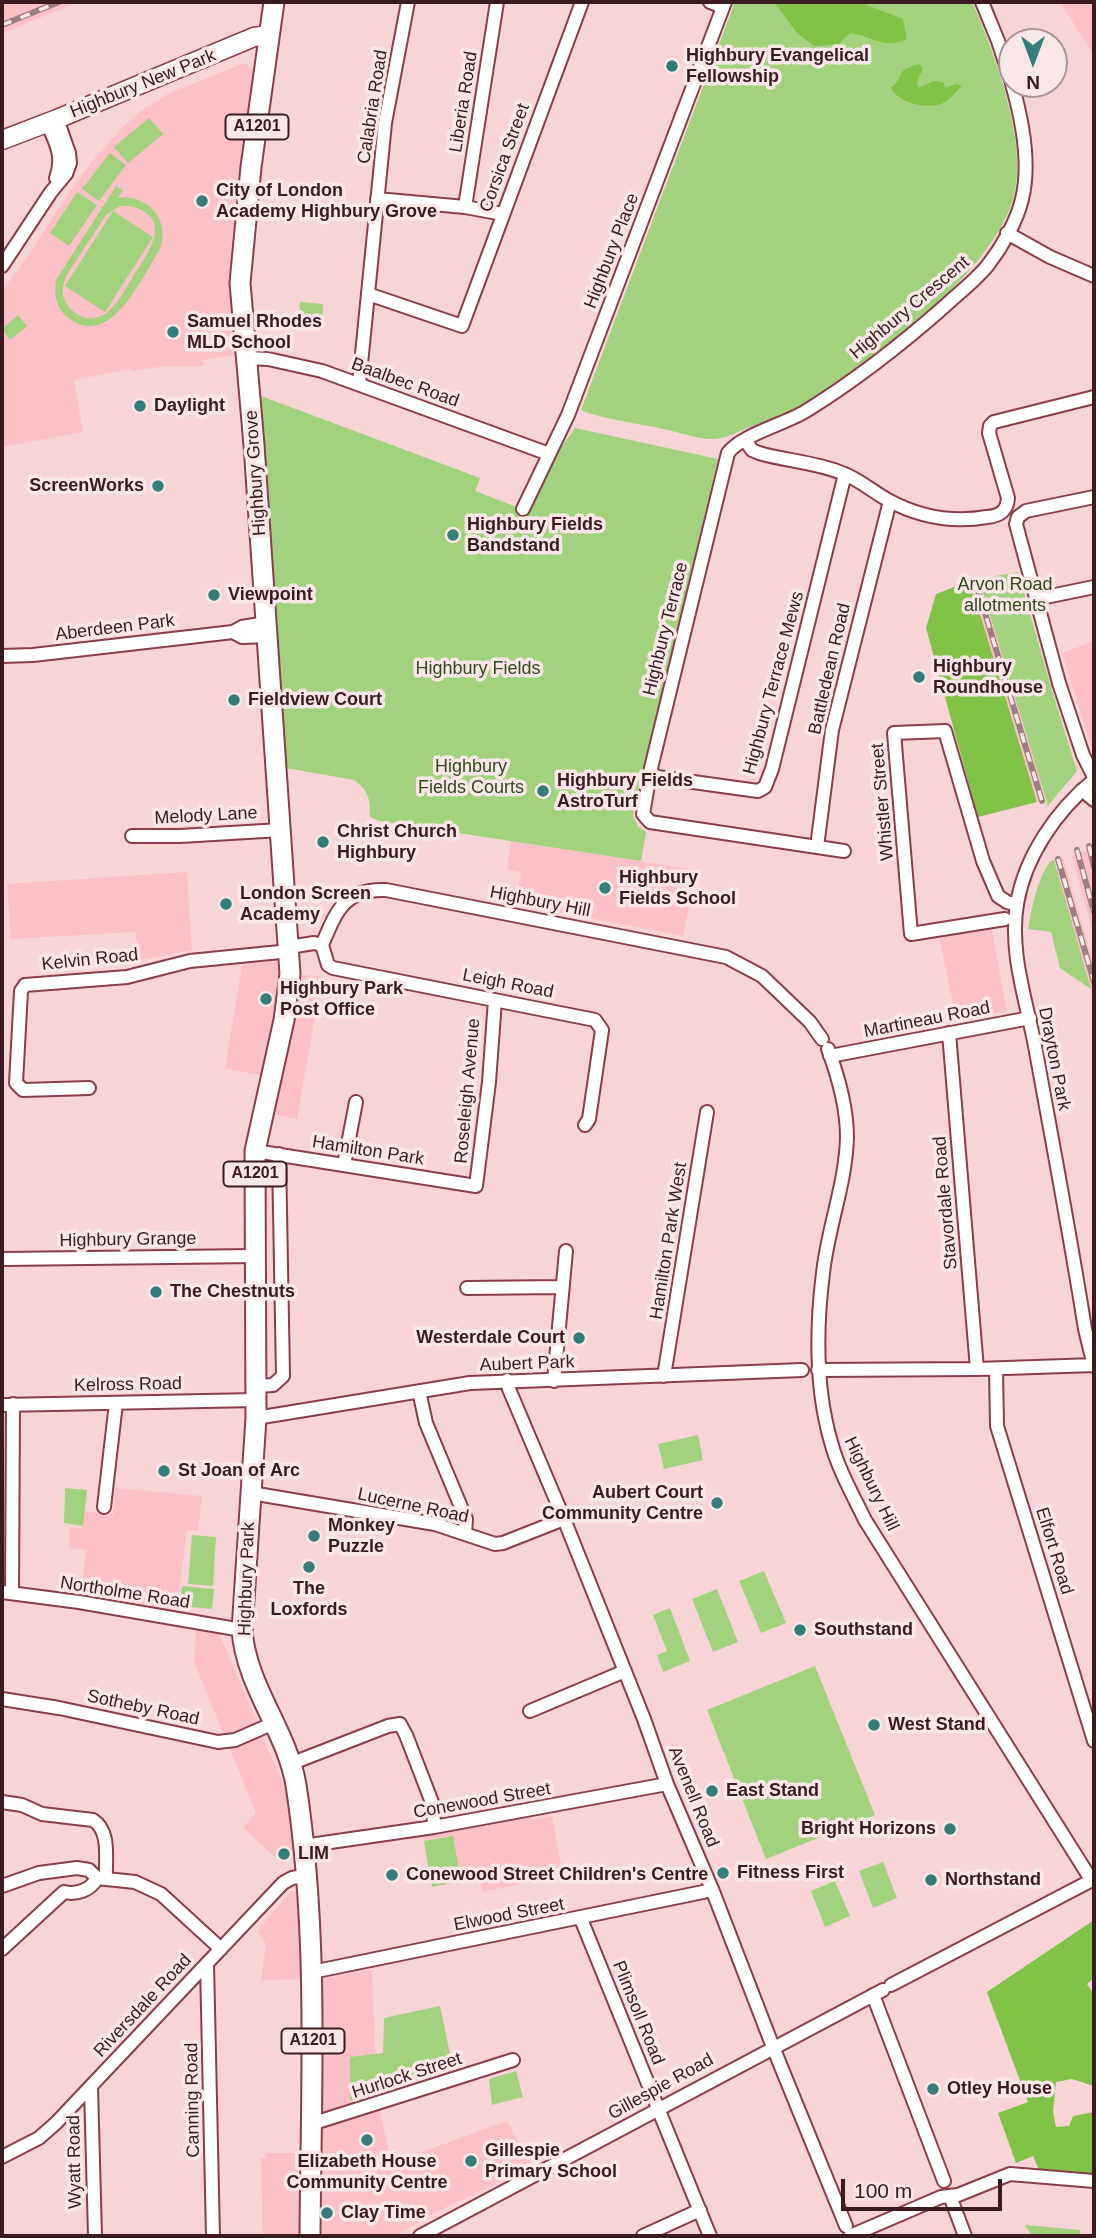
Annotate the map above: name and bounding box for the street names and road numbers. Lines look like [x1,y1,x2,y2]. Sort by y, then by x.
street label: Highbury New Park [67,45,219,123]
street label: Calabria Road [353,48,393,166]
street label: Liberia Road [445,50,483,154]
street label: Corsica Street [475,101,535,215]
road number: A1201 [226,114,288,140]
street label: Highbury Place [580,190,644,312]
street label: Highbury Crescent [846,252,974,364]
street label: Baalbec Road [348,354,462,412]
street label: Highbury Grove [241,409,271,537]
street label: Highbury Terrace [639,560,693,698]
street label: Highbury Terrace Mews [739,589,809,777]
street label: Battledean Road [804,601,856,737]
street label: Aberdeen Park [54,610,176,646]
street label: Whistler Street [867,742,899,862]
street label: Melody Lane [154,803,258,829]
street label: Highbury Hill [488,882,592,922]
street label: Kelvin Road [41,944,139,976]
street label: Leigh Road [461,965,555,1003]
street label: Martineau Road [862,997,992,1043]
street label: Drayton Park [1033,1005,1075,1113]
street label: Roseleigh Avenue [451,1017,485,1165]
street label: Hamilton Park [310,1131,426,1171]
street label: Stavordale Road [929,1135,963,1271]
street label: Hamilton Park West [646,1161,692,1321]
road number: A1201 [224,1162,286,1186]
street label: Highbury Grange [59,1228,197,1252]
street label: Aubert Park [479,1352,575,1376]
street label: Kelross Road [74,1373,182,1397]
street label: Highbury Hill [839,1433,903,1535]
street label: Lucerne Road [355,1484,471,1528]
street label: Elfort Road [1031,1505,1077,1597]
street label: Highbury Park [234,1522,260,1636]
street label: Northolme Road [59,1572,191,1614]
street label: Sotheby Road [85,1686,201,1730]
street label: Avenell Road [663,1743,723,1851]
street label: Conewood Street [412,1778,552,1824]
street label: Elwood Street [452,1894,566,1936]
street label: Riversdale Road [90,1950,196,2062]
street label: Plimsoll Road [607,1958,669,2068]
road number: A1201 [282,2028,344,2054]
street label: Canning Road [181,2042,205,2158]
street label: Hurlock Street [349,2048,465,2104]
street label: Gillespie Road [605,2049,717,2125]
street label: Wyatt Road [63,2115,87,2209]

